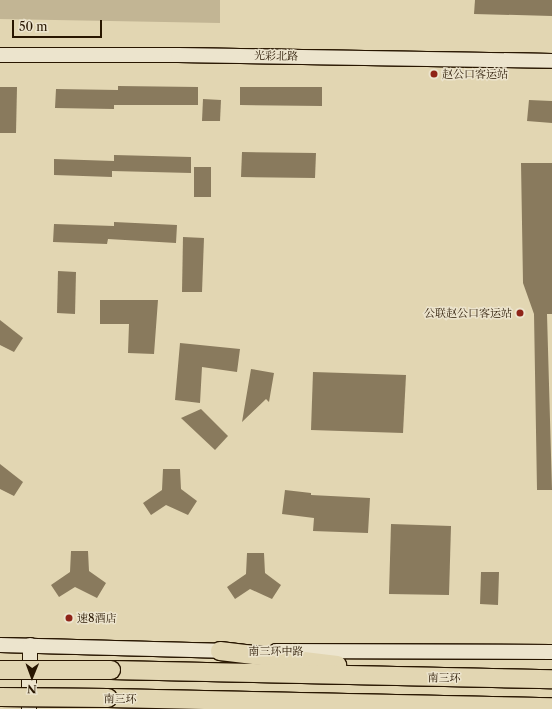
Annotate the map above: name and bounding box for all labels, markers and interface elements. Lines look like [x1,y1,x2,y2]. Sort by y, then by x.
scale bar [14,12,104,38]
text: 50 m [19,19,48,34]
street label: 光彩北路 [254,49,298,63]
place label: 赵公口客运站 [442,67,508,81]
marker: 赵公口客运站 [429,69,439,79]
place label: 公联赵公口客运站 [424,306,512,320]
marker: 公联赵公口客运站 [515,308,525,318]
place label: 速8酒店 [77,611,117,625]
marker: 速8酒店 [64,613,74,623]
street label: 南三环中路 [249,644,303,658]
north arrow [12,657,52,697]
street label: 南三环 [427,671,461,685]
text: N [27,682,37,696]
street label: 南三环 [103,692,137,706]

